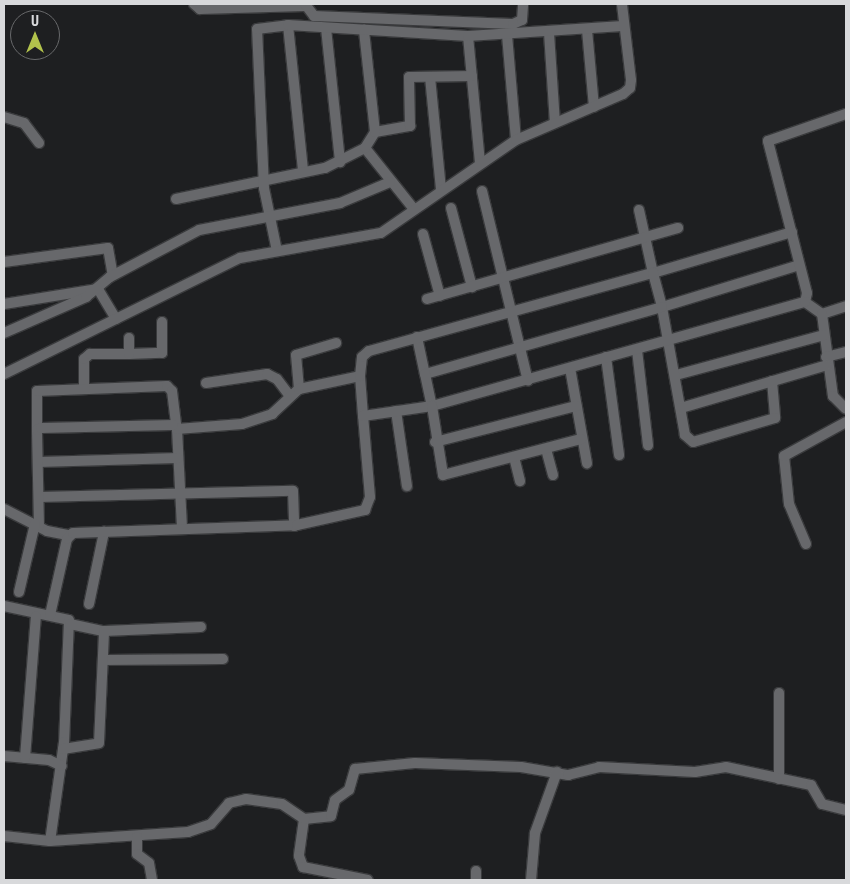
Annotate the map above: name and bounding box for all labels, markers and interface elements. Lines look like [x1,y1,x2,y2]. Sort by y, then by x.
north arrow [10,10,60,60]
text: U [31,13,39,29]

